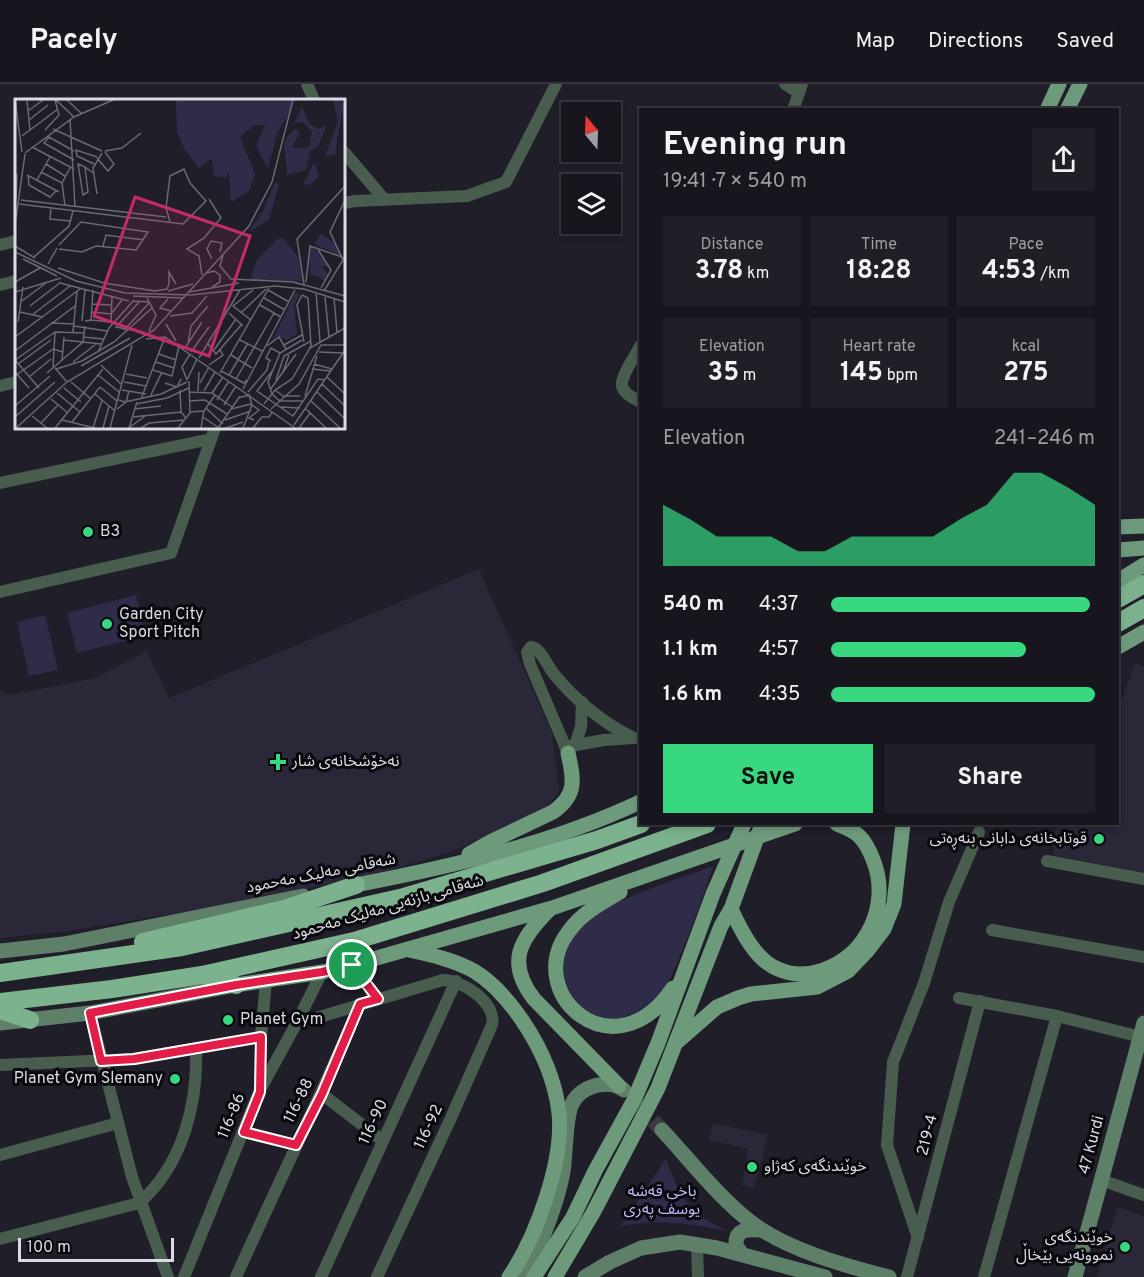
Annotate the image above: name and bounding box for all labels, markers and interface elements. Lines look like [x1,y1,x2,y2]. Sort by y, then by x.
text: Pacely [30,23,118,59]
text: Map [855,28,895,55]
text: Directions [928,28,1023,55]
text: Saved [1056,28,1114,55]
inset map [15,99,345,429]
north arrow [561,102,621,162]
map controls [561,102,621,234]
text: Evening run [663,125,847,167]
button: share [1032,128,1095,191]
text: 19:41 · 7 × 540 m [663,169,807,195]
button: layers [561,174,621,234]
text: Distance [701,235,763,255]
text: Time [861,235,897,255]
text: Pace [1008,235,1044,255]
text: 3.78 [695,255,743,288]
text: 18:28 [846,255,912,288]
text: 4:53 [982,255,1036,288]
text: km [743,264,769,284]
text: /km [1036,264,1070,284]
text: Elevation [699,337,765,357]
text: Heart rate [842,337,916,357]
text: kcal [1012,337,1040,357]
text: 35 [708,357,739,390]
text: 145 [840,357,883,390]
text: 275 [1003,357,1049,390]
text: m [739,366,756,386]
text: bpm [883,366,918,386]
text: Elevation [663,426,745,452]
text: 241–246 m [994,426,1095,452]
place label: B3 [100,522,120,542]
marker: B3 [81,525,95,539]
text: 540 m [663,592,724,618]
text: 4:37 [759,592,798,618]
place label: Garden City Sport Pitch [119,605,204,643]
marker: Garden City Sport Pitch [100,617,114,631]
text: 1.1 km [663,637,718,663]
text: 4:57 [759,637,799,663]
text: 1.6 km [663,682,722,708]
text: 4:35 [759,682,800,708]
button: Save [663,744,873,813]
button: Share [885,744,1095,813]
place label: نەخۆشخانەی شار [291,752,400,772]
marker: نەخۆشخانەی شار [269,753,287,771]
place label: قوتابخانەی دابانی بنەڕەتی [930,829,1087,851]
marker: قوتابخانەی دابانی بنەڕەتی [1092,832,1106,846]
street label: شەقامی مەلیک مەحمود [245,850,397,898]
street label: شەقامی بازنەیی مەلیک مەحمود [290,871,486,945]
pin [326,939,377,990]
icon: arrive [335,948,368,981]
place label: Planet Gym [240,1010,323,1030]
marker: Planet Gym [221,1013,235,1027]
place label: Planet Gym Slemany [14,1069,163,1089]
marker: Planet Gym Slemany [168,1072,182,1086]
street label: 116-88 [280,1075,318,1127]
street label: 116-86 [214,1090,250,1142]
street label: 116-90 [355,1096,393,1148]
street label: 116-92 [410,1101,448,1153]
street label: 219-4 [913,1112,943,1158]
street label: 47 Kurdi [1075,1114,1109,1176]
place label: خوێندنگەی کەژاو [764,1157,867,1177]
marker: خوێندنگەی کەژاو [745,1160,759,1174]
park label: باخی قەشە یوسف پەری [624,1182,700,1220]
place label: خوێندنگەی نموونەیی بێخاڵ [1016,1228,1113,1266]
scale bar [18,1235,174,1262]
text: 100 m [27,1238,71,1258]
marker: خوێندنگەی نموونەیی بێخاڵ [1118,1240,1132,1254]

